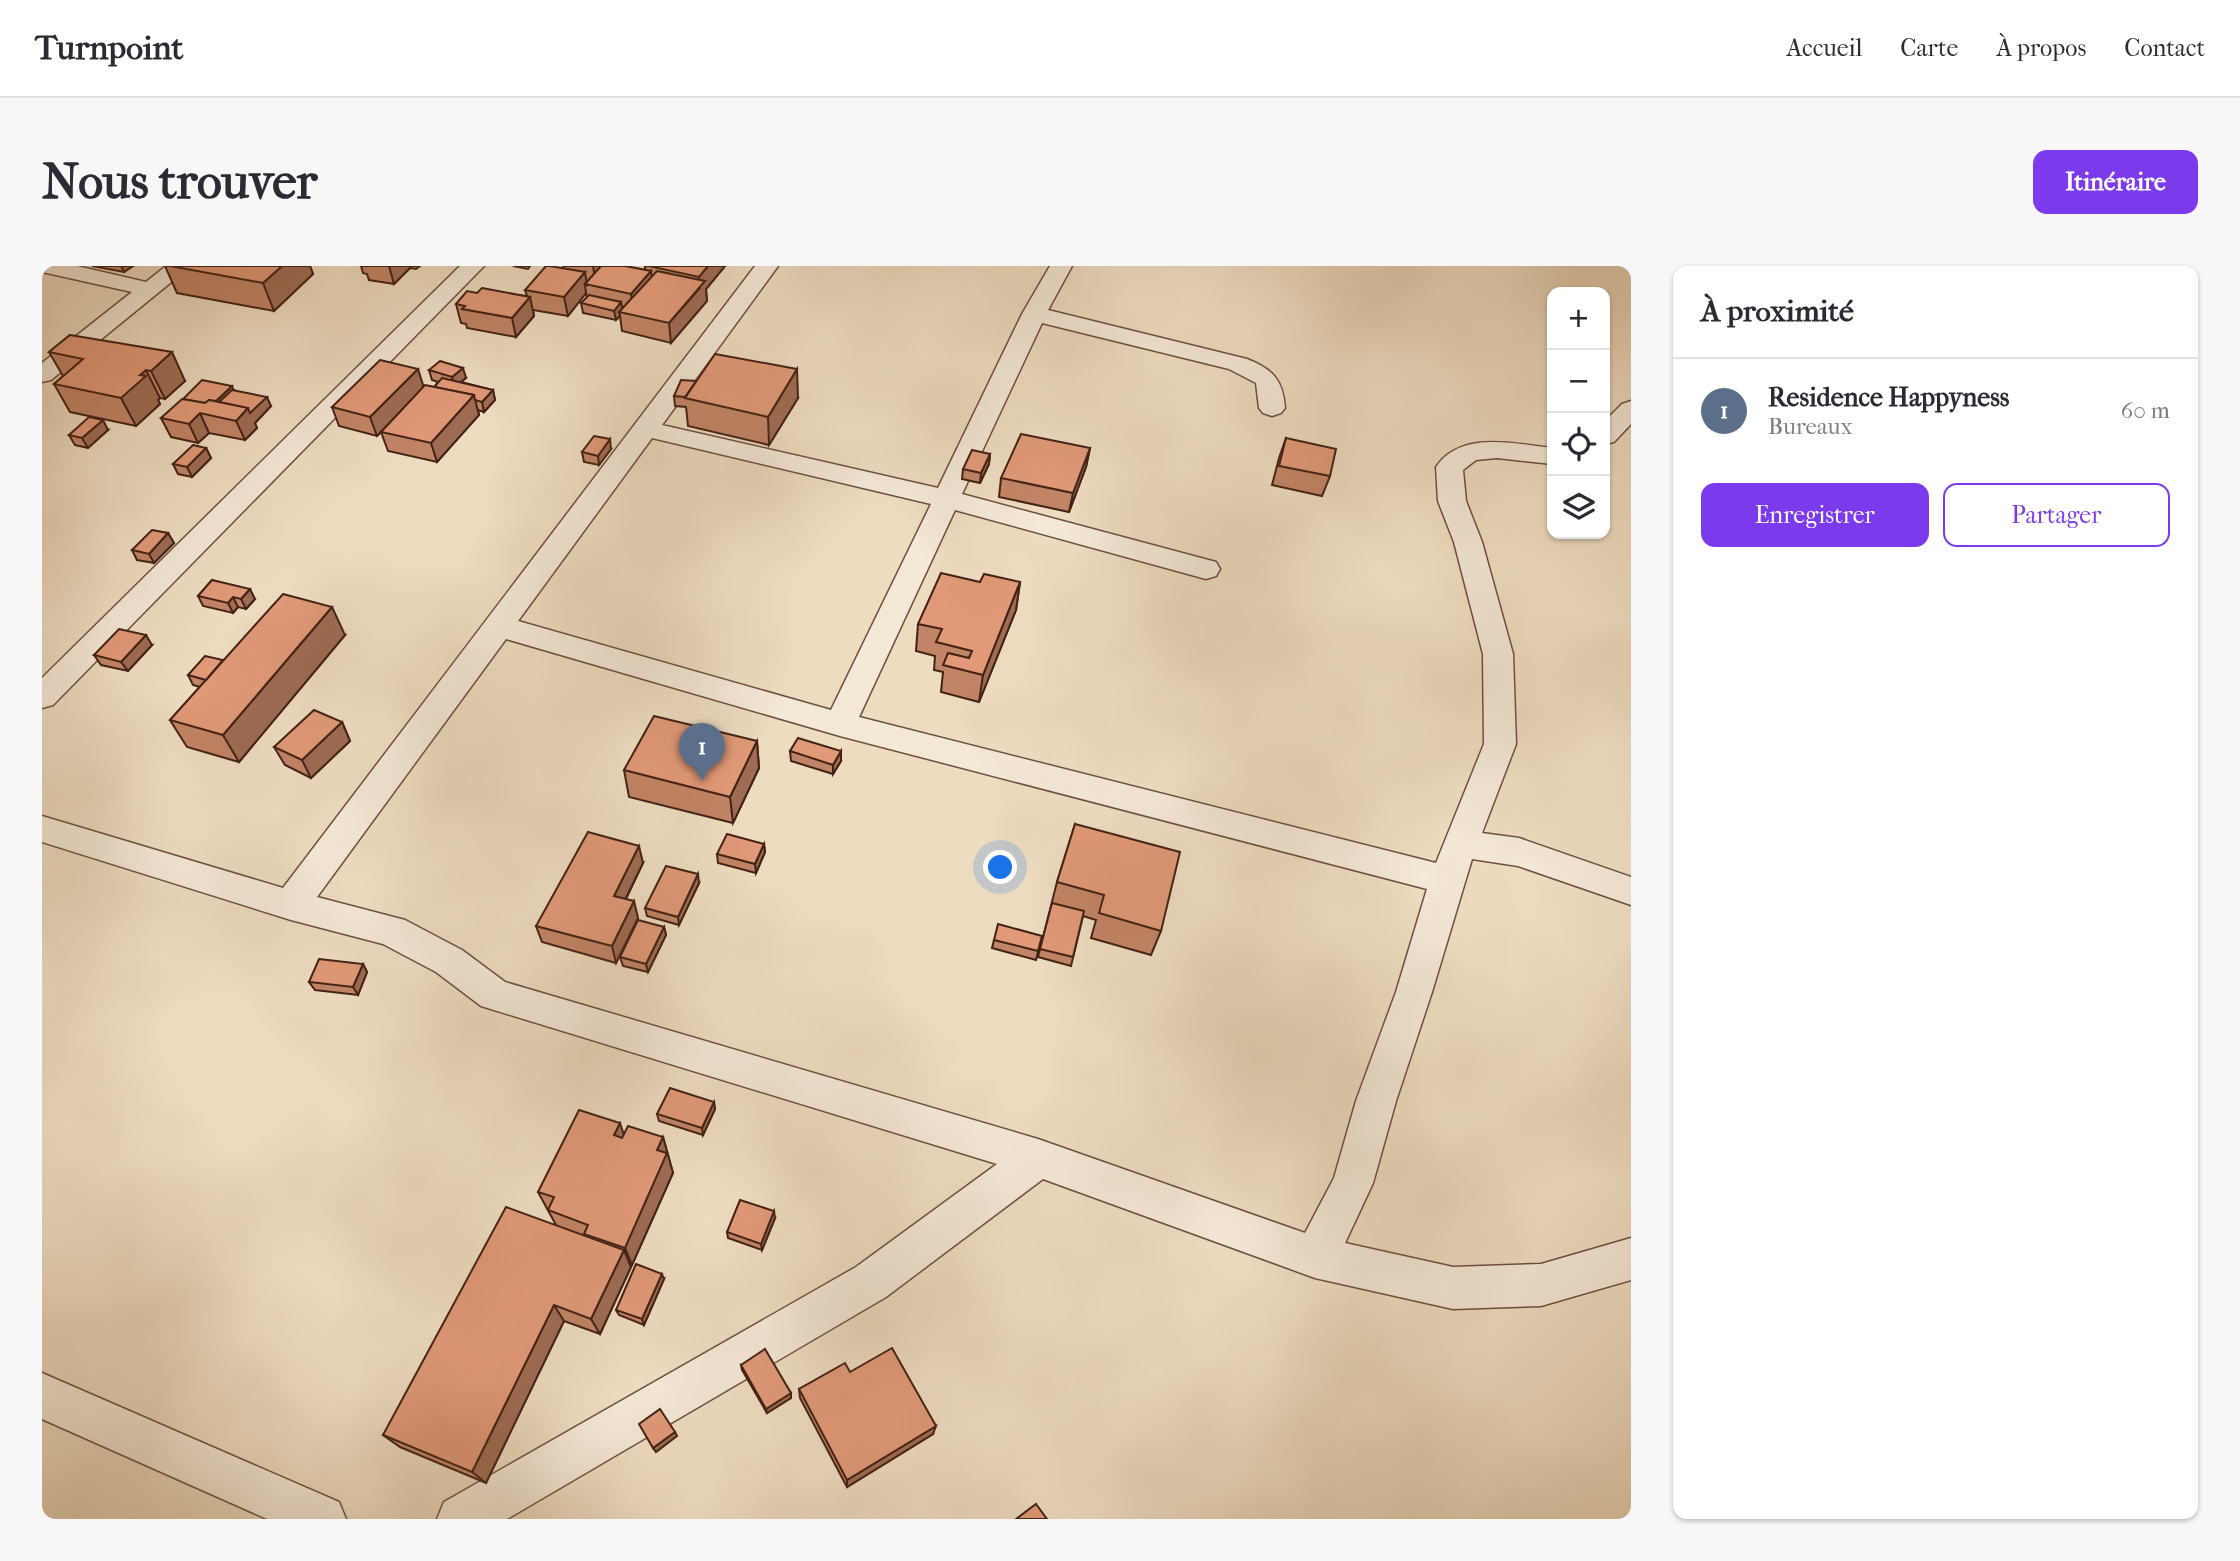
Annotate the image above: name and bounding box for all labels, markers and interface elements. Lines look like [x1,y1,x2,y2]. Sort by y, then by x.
text: Turnpoint [35,29,183,68]
text: Accueil [1787,34,1862,62]
text: Carte [1900,34,1958,62]
text: À propos [1996,34,2086,62]
text: Contact [2124,34,2205,62]
button: Itinéraire [2033,150,2198,214]
text: Nous trouver [42,153,317,211]
map controls [1547,287,1610,539]
button: + [1547,287,1610,350]
text: À proximité [1701,294,1854,329]
button: − [1547,350,1610,413]
text: Residence Happyness [1768,382,2009,413]
text: 1 [1720,397,1728,424]
text: 60 m [2121,397,2170,424]
button: locate [1547,413,1610,476]
text: Bureaux [1768,413,1853,440]
button: layers [1547,476,1610,539]
button: Enregistrer [1701,483,1929,547]
button: Partager [1943,483,2170,547]
pin: 1 [679,723,725,781]
your location [983,850,1017,884]

